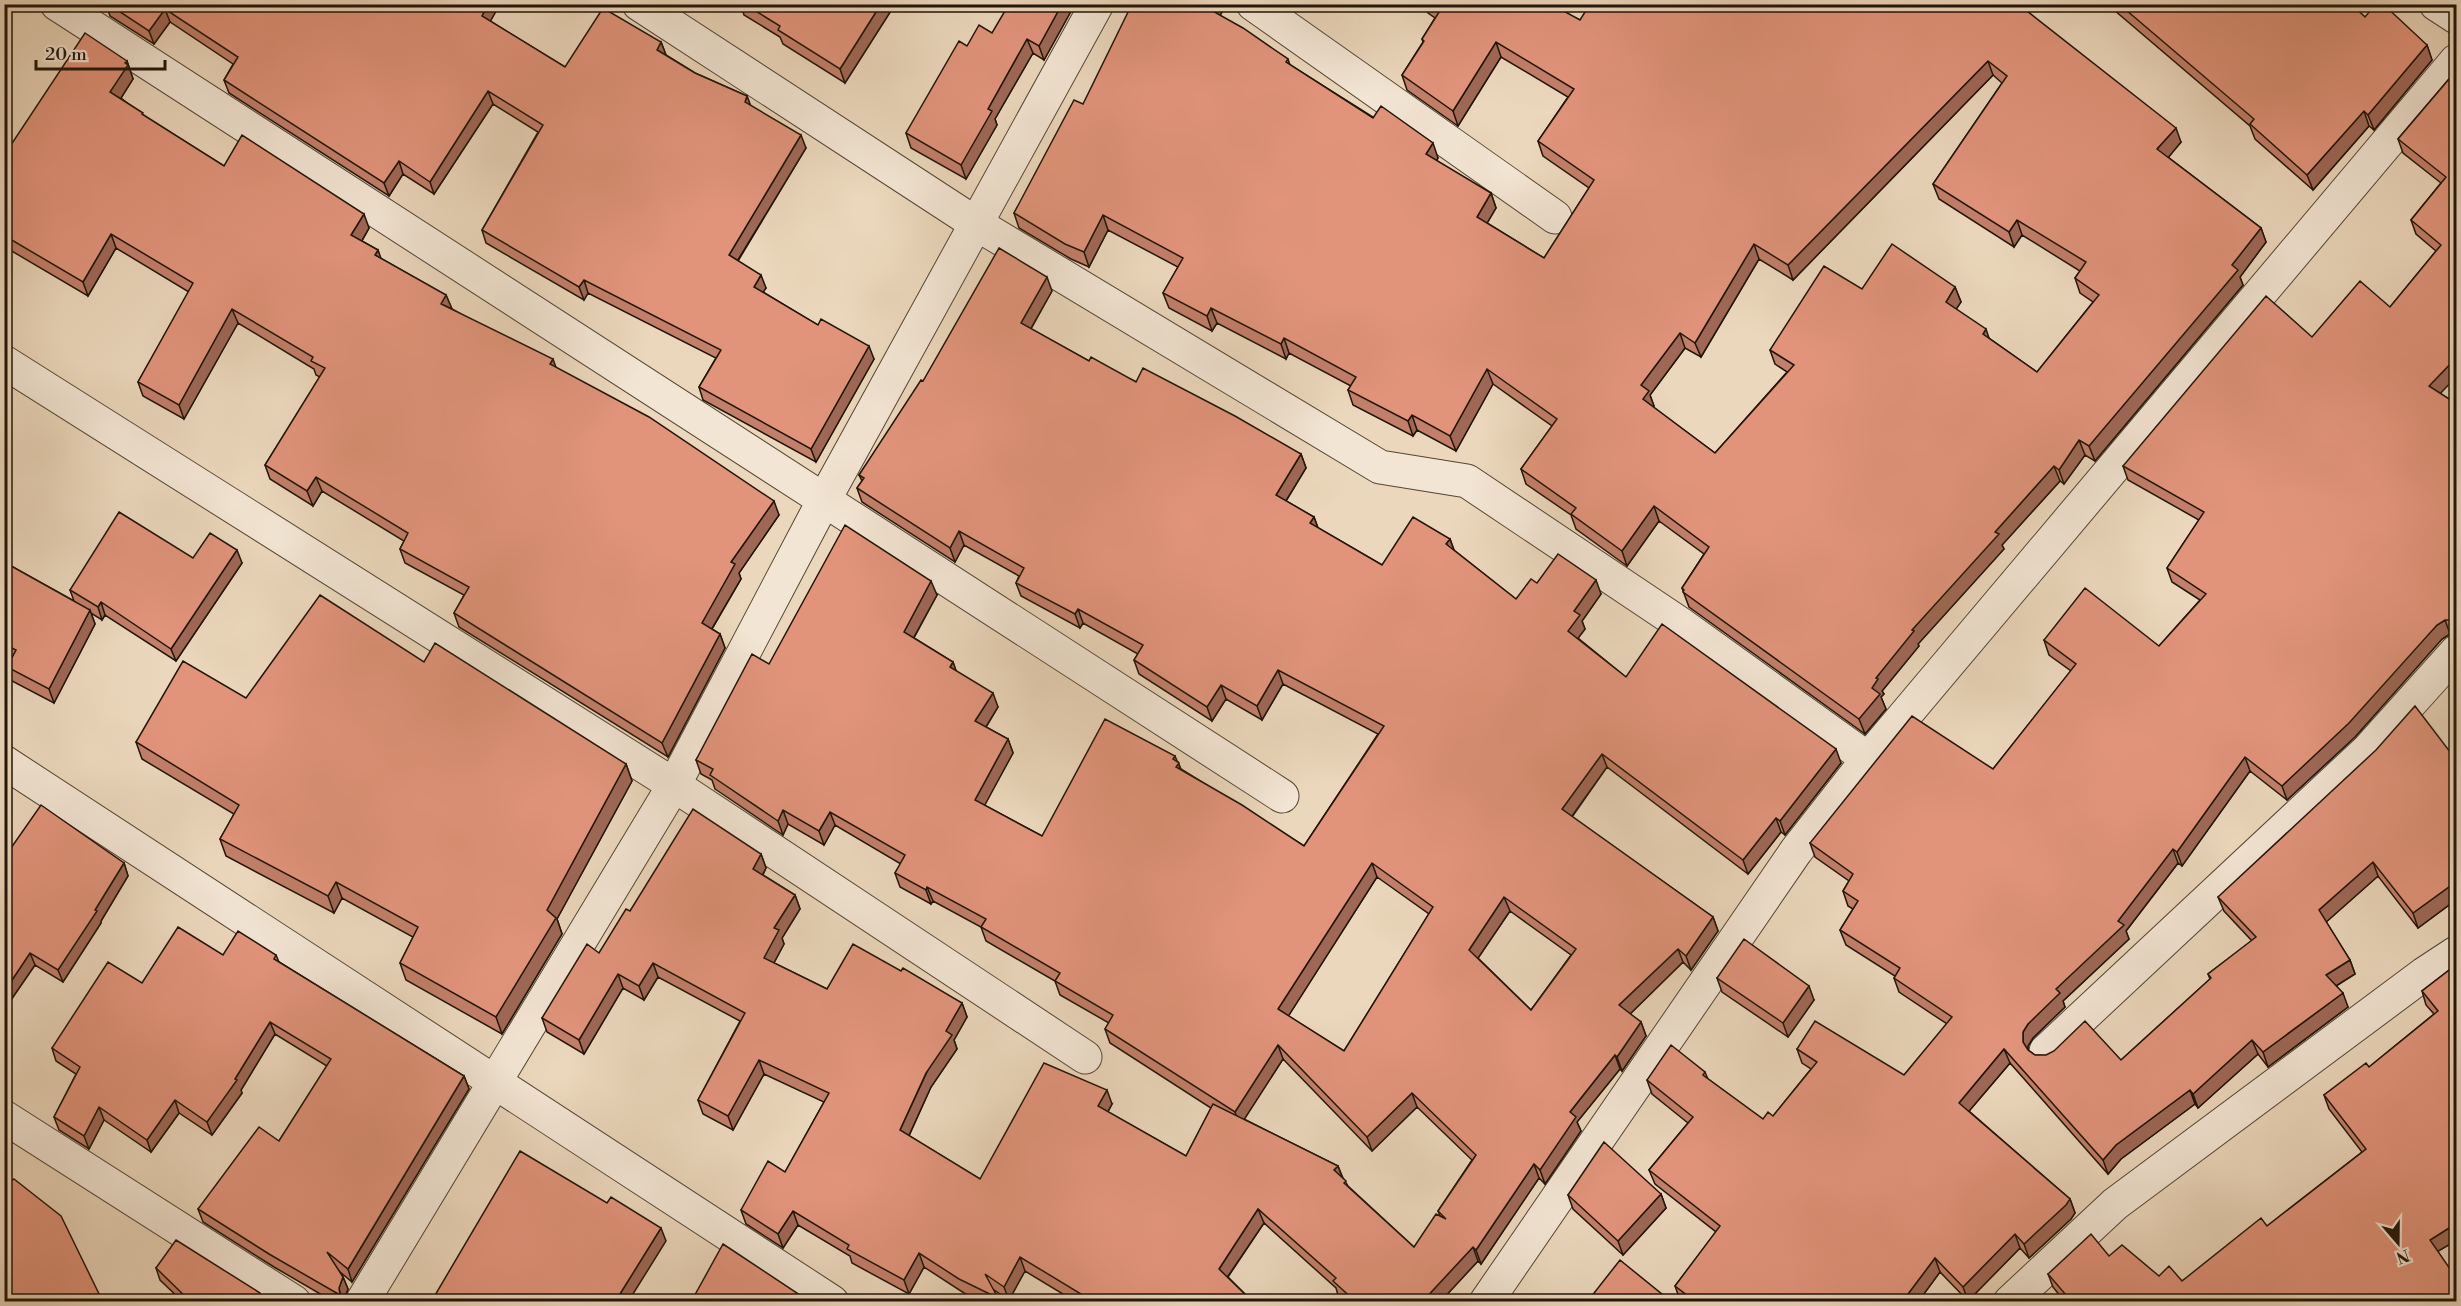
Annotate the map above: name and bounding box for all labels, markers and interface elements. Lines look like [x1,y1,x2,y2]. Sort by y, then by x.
scale bar [36,33,165,71]
text: 20 m [45,43,87,66]
north arrow [2368,1213,2428,1273]
text: N [2393,1245,2412,1268]

